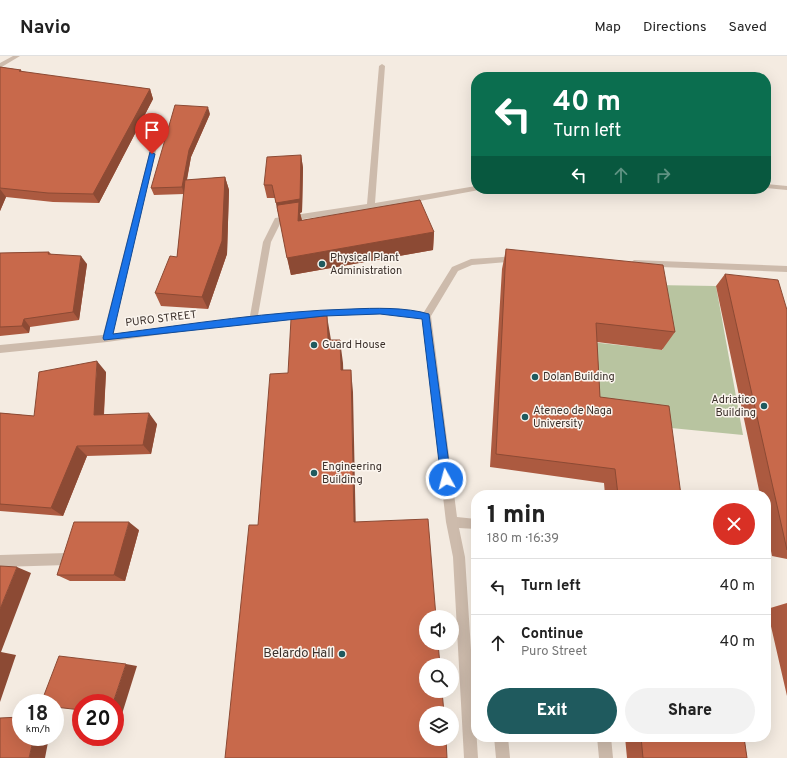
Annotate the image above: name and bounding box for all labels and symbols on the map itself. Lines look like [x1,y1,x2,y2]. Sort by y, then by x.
pin [135,113,169,154]
place label: Physical Plant Administration [330,251,402,278]
marker: Physical Plant Administration [317,259,327,269]
street label: PURO STREET [124,308,198,330]
place label: Guard House [322,338,386,352]
marker: Guard House [309,340,319,350]
place label: Dolan Building [543,370,615,384]
marker: Dolan Building [530,372,540,382]
place label: Adriatico Building [711,393,756,420]
marker: Adriatico Building [759,401,769,411]
place label: Ateneo de Naga University [533,404,612,431]
marker: Ateneo de Naga University [520,412,530,422]
position arrow [425,458,467,500]
place label: Engineering Building [322,460,382,487]
marker: Engineering Building [309,468,319,478]
place label: Belardo Hall [263,646,334,662]
marker: Belardo Hall [337,649,347,659]
speed limit sign: 20 [72,694,124,746]

